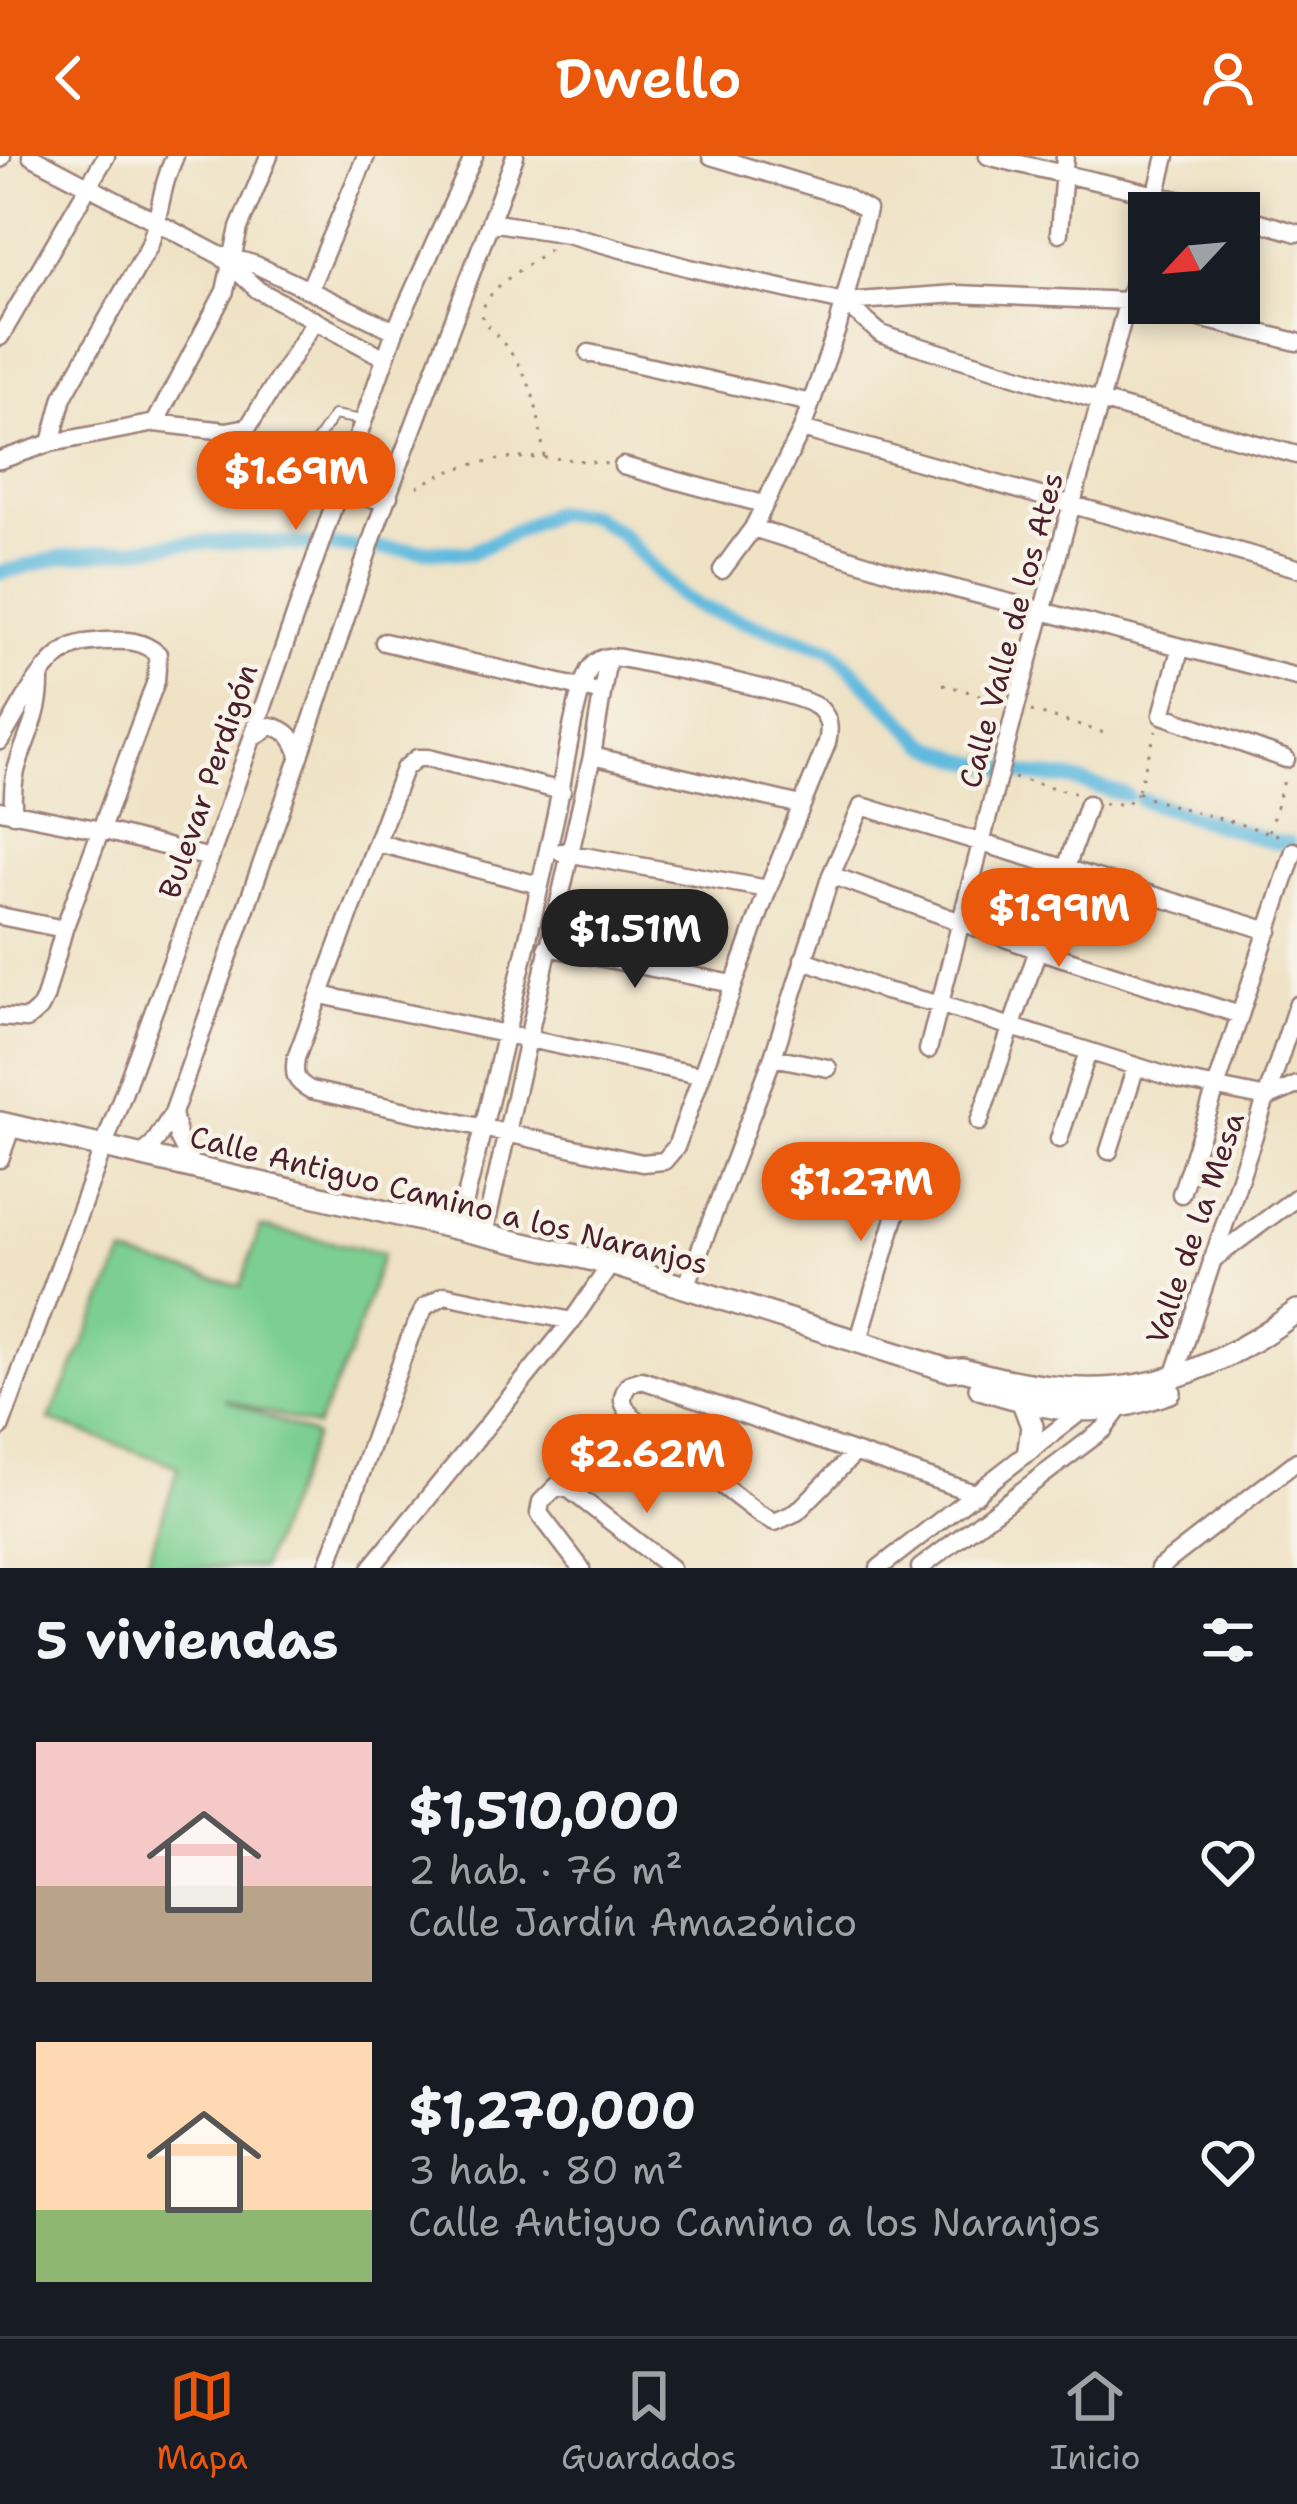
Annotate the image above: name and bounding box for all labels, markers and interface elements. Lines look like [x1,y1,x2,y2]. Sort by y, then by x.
text: Dwello [556,42,741,114]
icon: back [36,45,102,111]
icon: person [1195,45,1261,111]
north arrow [1128,192,1260,324]
map controls [1128,192,1260,324]
pin: $1.69M [198,431,394,533]
text: $1.69M [224,444,369,496]
street label: Calle Valle de los Ates [949,468,1073,792]
street label: Bulevar Perdigón [149,658,267,904]
pin: $1.99M [961,868,1157,970]
text: $1.99M [988,881,1130,933]
pin: $1.51M [537,889,733,991]
text: $1.51M [568,902,702,954]
street label: Valle de la Mesa [1136,1106,1254,1350]
street label: Calle Antiguo Camino a los Naranjos [185,1116,713,1284]
pin: $1.27M [763,1142,959,1244]
text: $1.27M [789,1155,933,1207]
pin: $2.62M [549,1414,745,1516]
text: $2.62M [569,1427,725,1479]
text: 5 viviendas [36,1606,339,1674]
icon: filters [1195,1607,1261,1673]
text: $1,510,000 [408,1776,680,1844]
icon: home [132,1790,276,1934]
icon: heart [1195,1829,1261,1895]
text: 2 hab. · 76 m² [408,1844,683,1896]
text: Calle Jardín Amazónico [408,1896,857,1948]
text: $1,270,000 [408,2076,696,2144]
icon: home [132,2090,276,2234]
icon: heart [1195,2129,1261,2195]
text: 3 hab. · 80 m² [408,2144,684,2196]
text: Calle Antiguo Camino a los Naranjos [408,2196,1101,2248]
tab: Mapa [157,2363,248,2480]
tab: Guardados [561,2363,737,2480]
tab: Inicio [1050,2363,1140,2480]

